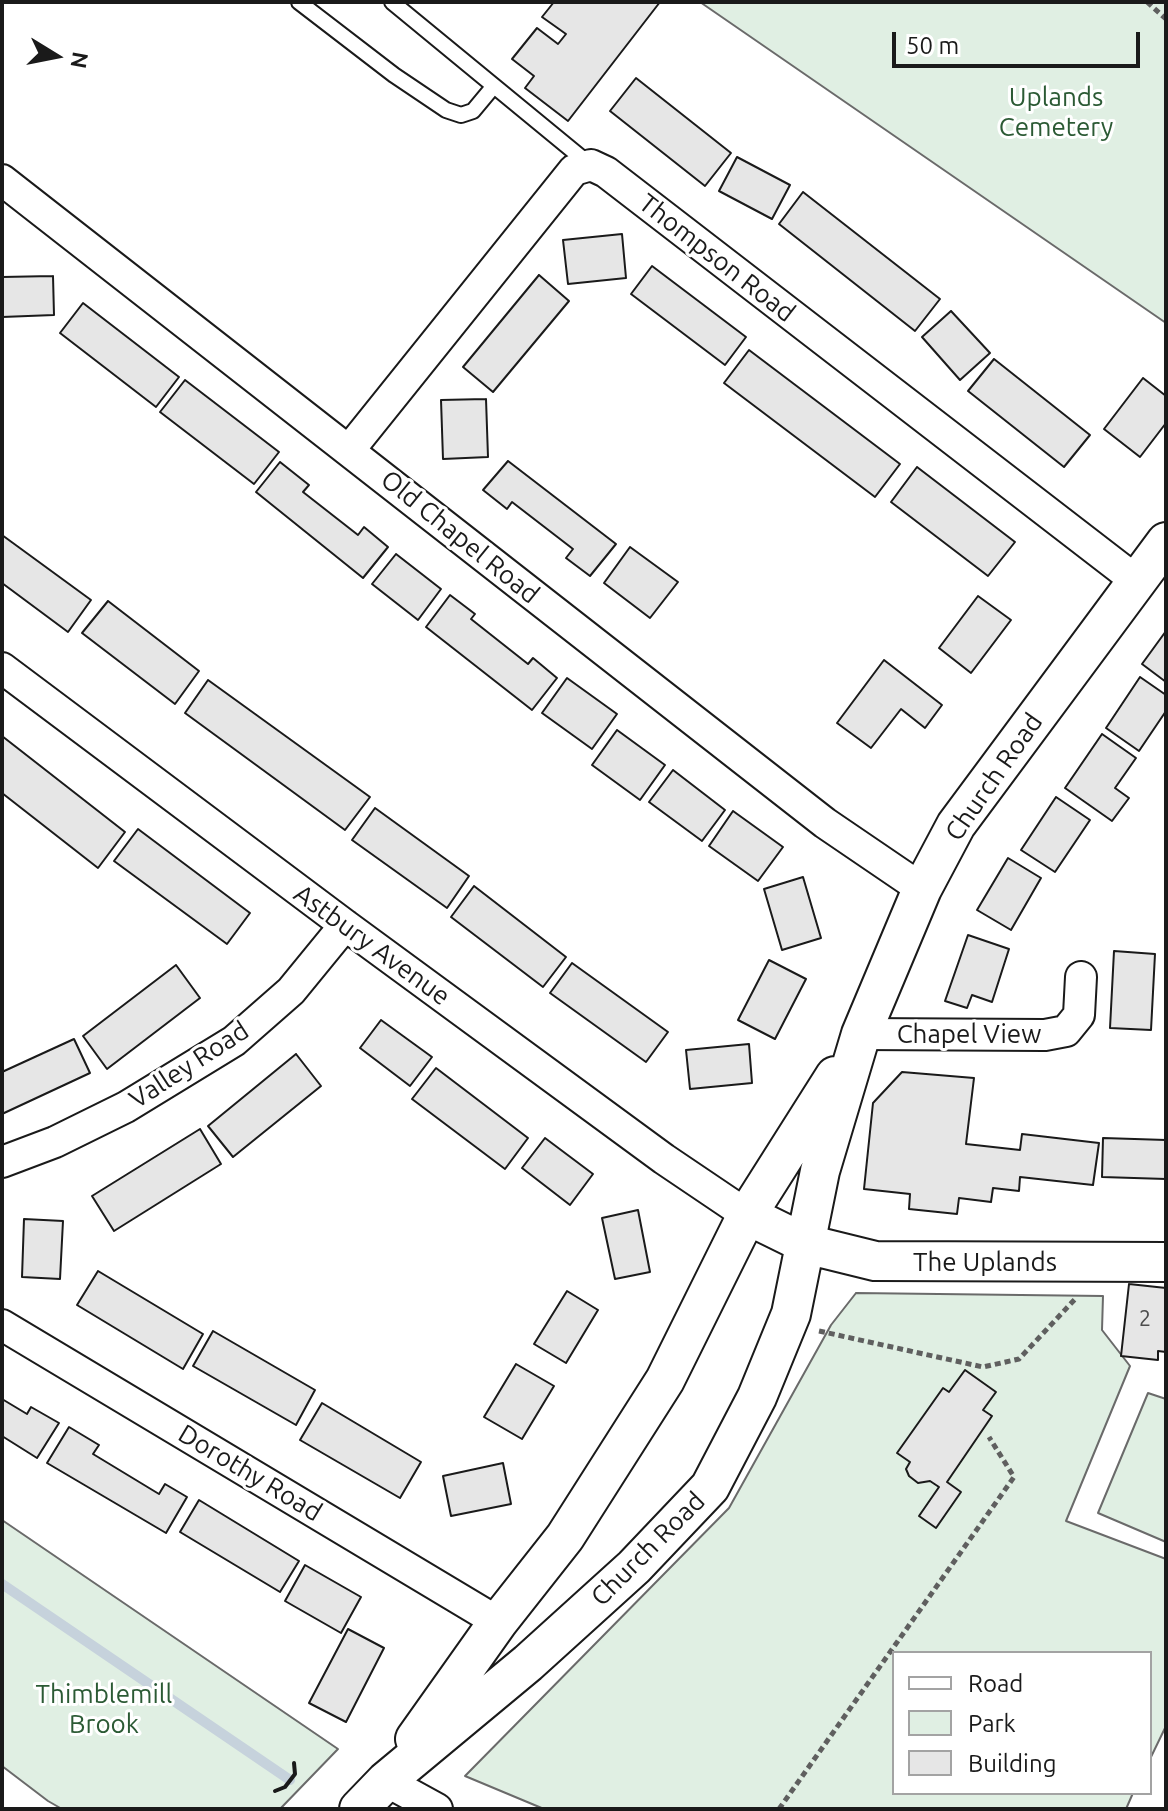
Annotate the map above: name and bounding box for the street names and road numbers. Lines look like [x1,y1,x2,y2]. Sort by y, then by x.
street label: Thompson Road [633,187,801,329]
street label: Old Chapel Road [375,464,545,610]
street label: Church Road [939,707,1049,847]
street label: Astbury Avenue [288,878,456,1012]
street label: Valley Road [124,1015,254,1115]
street label: Chapel View [897,1018,1041,1050]
street label: The Uplands [913,1246,1057,1278]
street label: Dorothy Road [173,1418,327,1528]
street label: Church Road [585,1486,711,1612]

